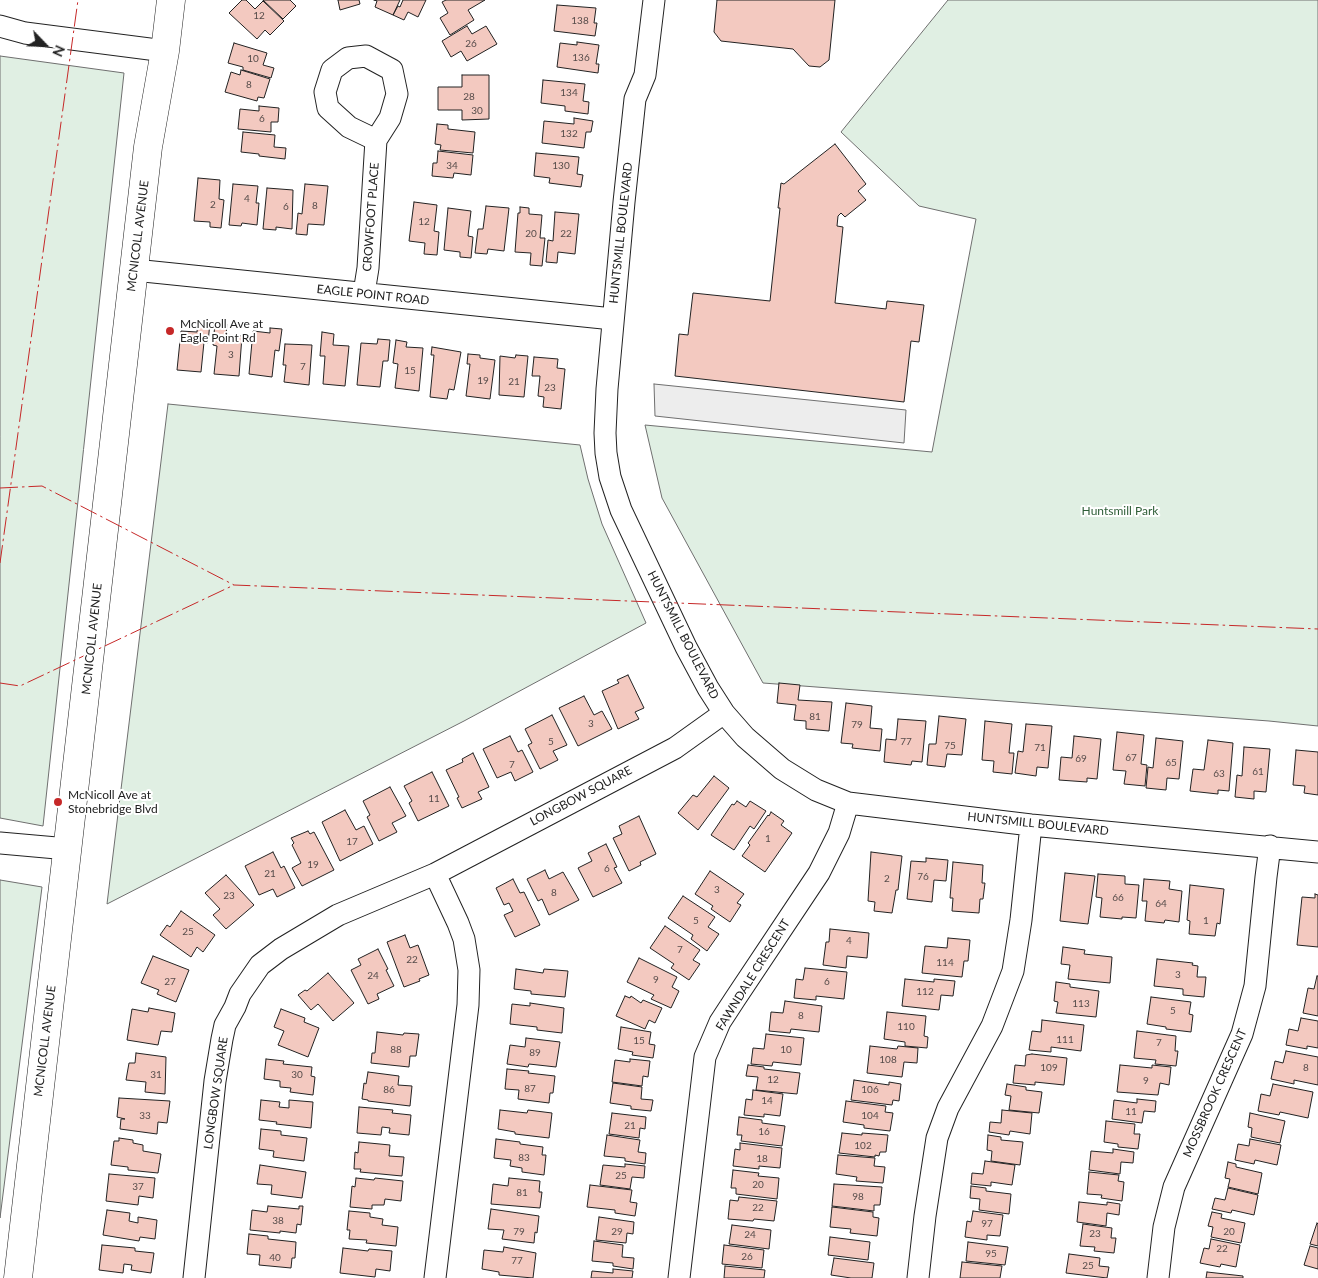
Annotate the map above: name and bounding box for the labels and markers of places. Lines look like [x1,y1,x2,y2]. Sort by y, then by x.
place label: McNicoll Ave at Eagle Point Rd [180,317,263,345]
marker: McNicoll Ave at Eagle Point Rd [164,325,176,337]
place label: McNicoll Ave at Stonebridge Blvd [68,788,158,816]
marker: McNicoll Ave at Stonebridge Blvd [52,796,64,808]

